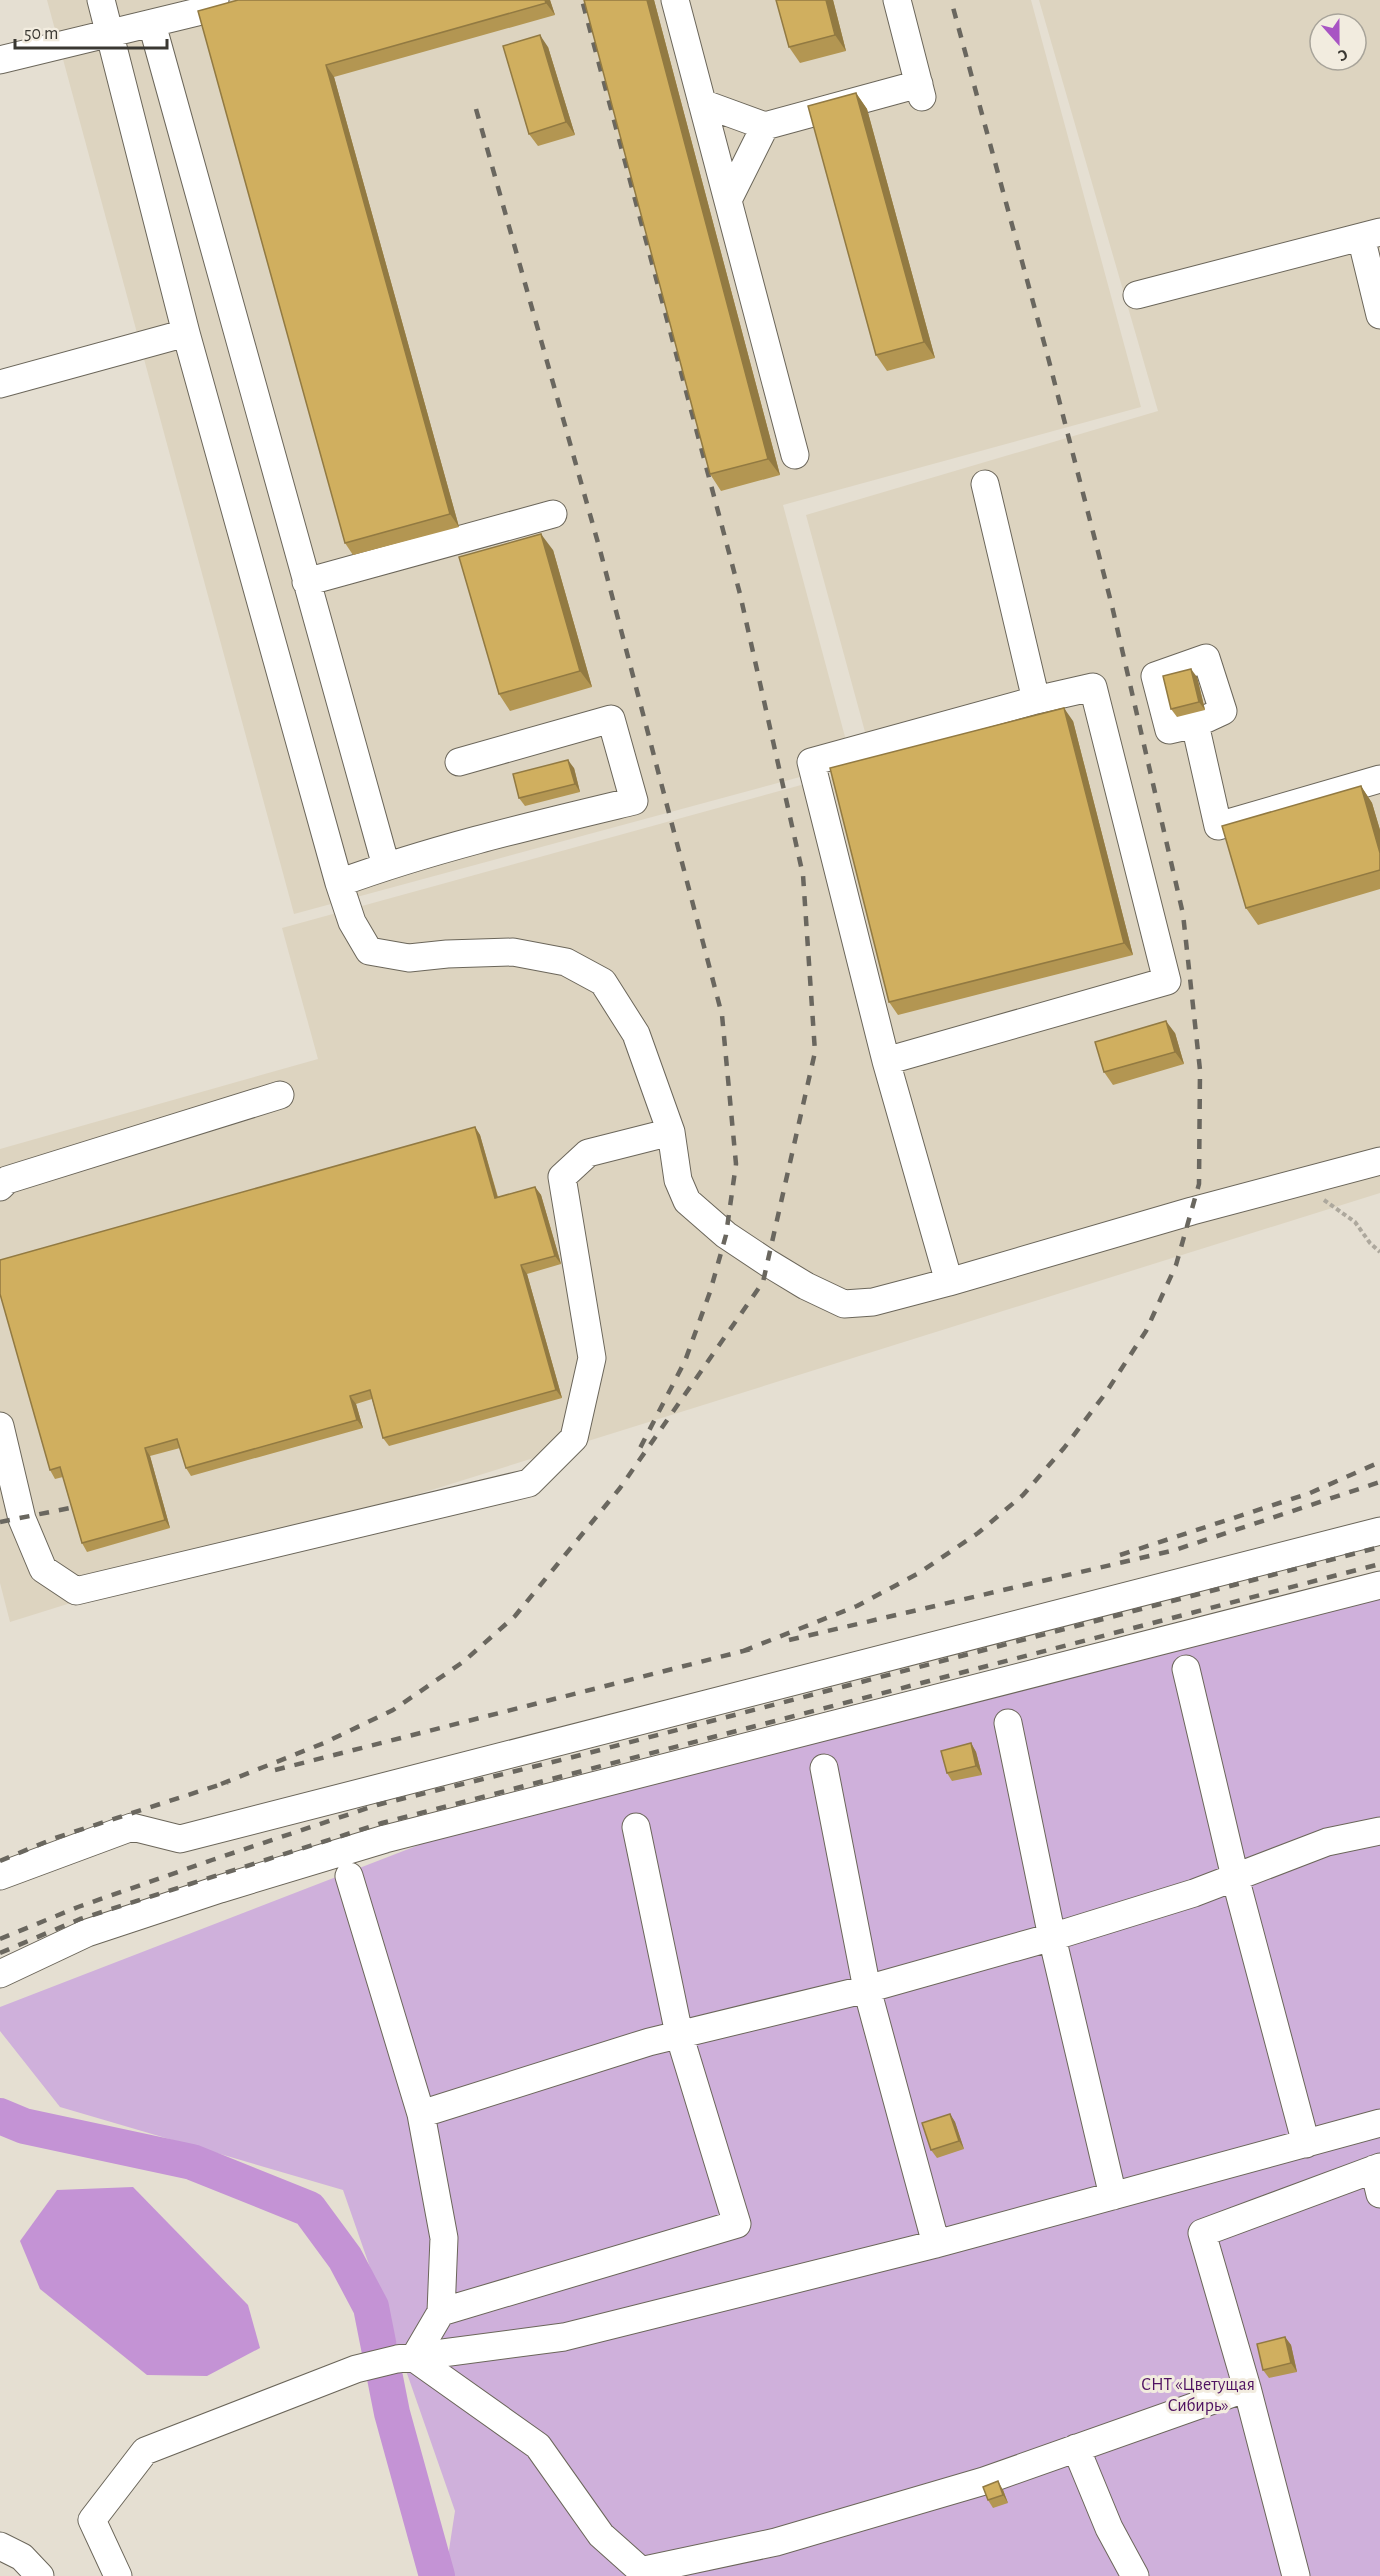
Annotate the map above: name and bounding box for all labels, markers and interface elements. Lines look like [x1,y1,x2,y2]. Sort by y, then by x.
scale bar [15,12,166,50]
north arrow [1308,12,1368,72]
text: 50 m [24,25,58,43]
text: С [1336,46,1350,64]
park label: СНТ «Цветущая Сибирь» [1141,2376,1255,2415]

